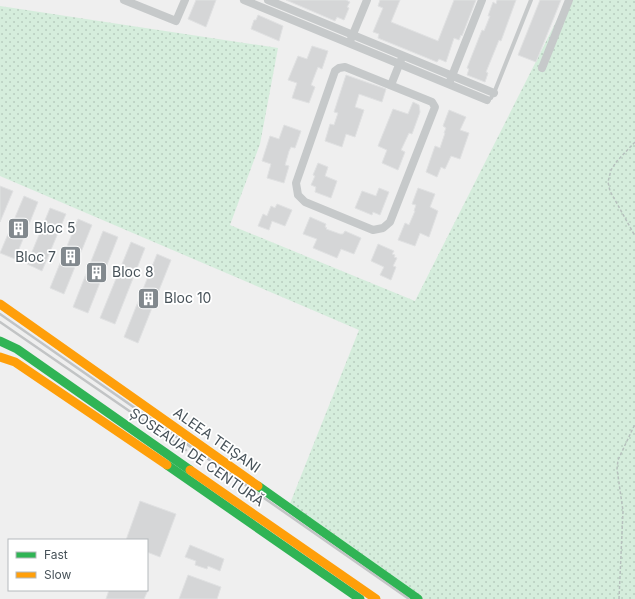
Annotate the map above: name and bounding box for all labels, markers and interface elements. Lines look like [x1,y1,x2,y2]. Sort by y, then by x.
building icon: Bloc 5 [6,215,32,241]
place label: Bloc 5 [34,219,75,236]
building icon: Bloc 7 [58,244,84,270]
place label: Bloc 7 [15,248,56,265]
building icon: Bloc 8 [83,259,109,285]
place label: Bloc 8 [112,263,154,280]
building icon: Bloc 10 [135,285,161,311]
place label: Bloc 10 [164,289,211,306]
street label: ȘOSEAUA DE CENTURĂ [126,403,269,510]
street label: ALEEA TEIȘANI [170,403,264,477]
legend [8,539,148,591]
text: Fast [44,547,68,562]
text: Slow [44,567,72,582]

